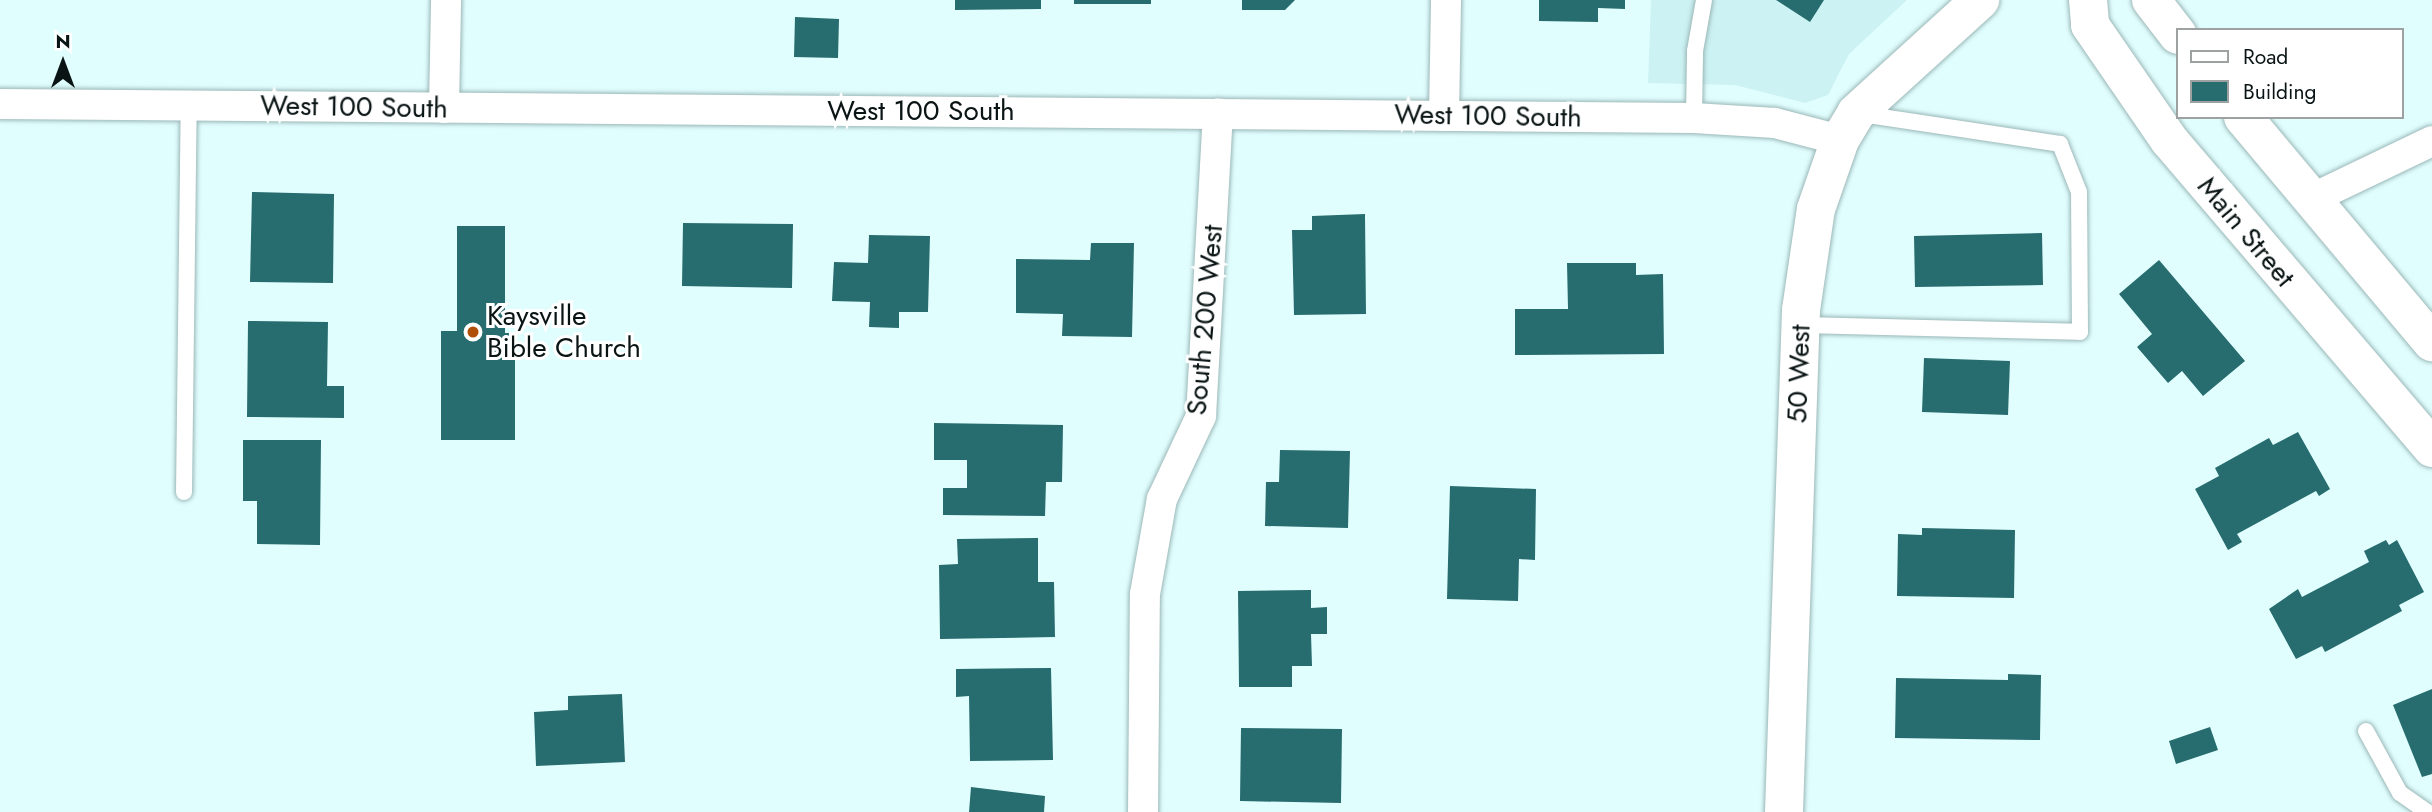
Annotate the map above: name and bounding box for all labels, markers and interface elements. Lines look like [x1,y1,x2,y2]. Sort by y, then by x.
north arrow [28,28,98,98]
text: N [55,28,71,55]
legend [2176,28,2404,119]
text: Road [2243,42,2288,72]
text: Building [2243,77,2316,107]
street label: West 100 South [260,89,448,125]
street label: West 100 South [827,94,1015,128]
street label: West 100 South [1394,98,1582,134]
street label: Main Street [2190,170,2302,294]
street label: South 200 West [1180,223,1230,417]
place label: Kaysville Bible Church [487,299,641,365]
marker: Kaysville Bible Church [465,324,481,340]
street label: 50 West [1780,324,1818,424]

